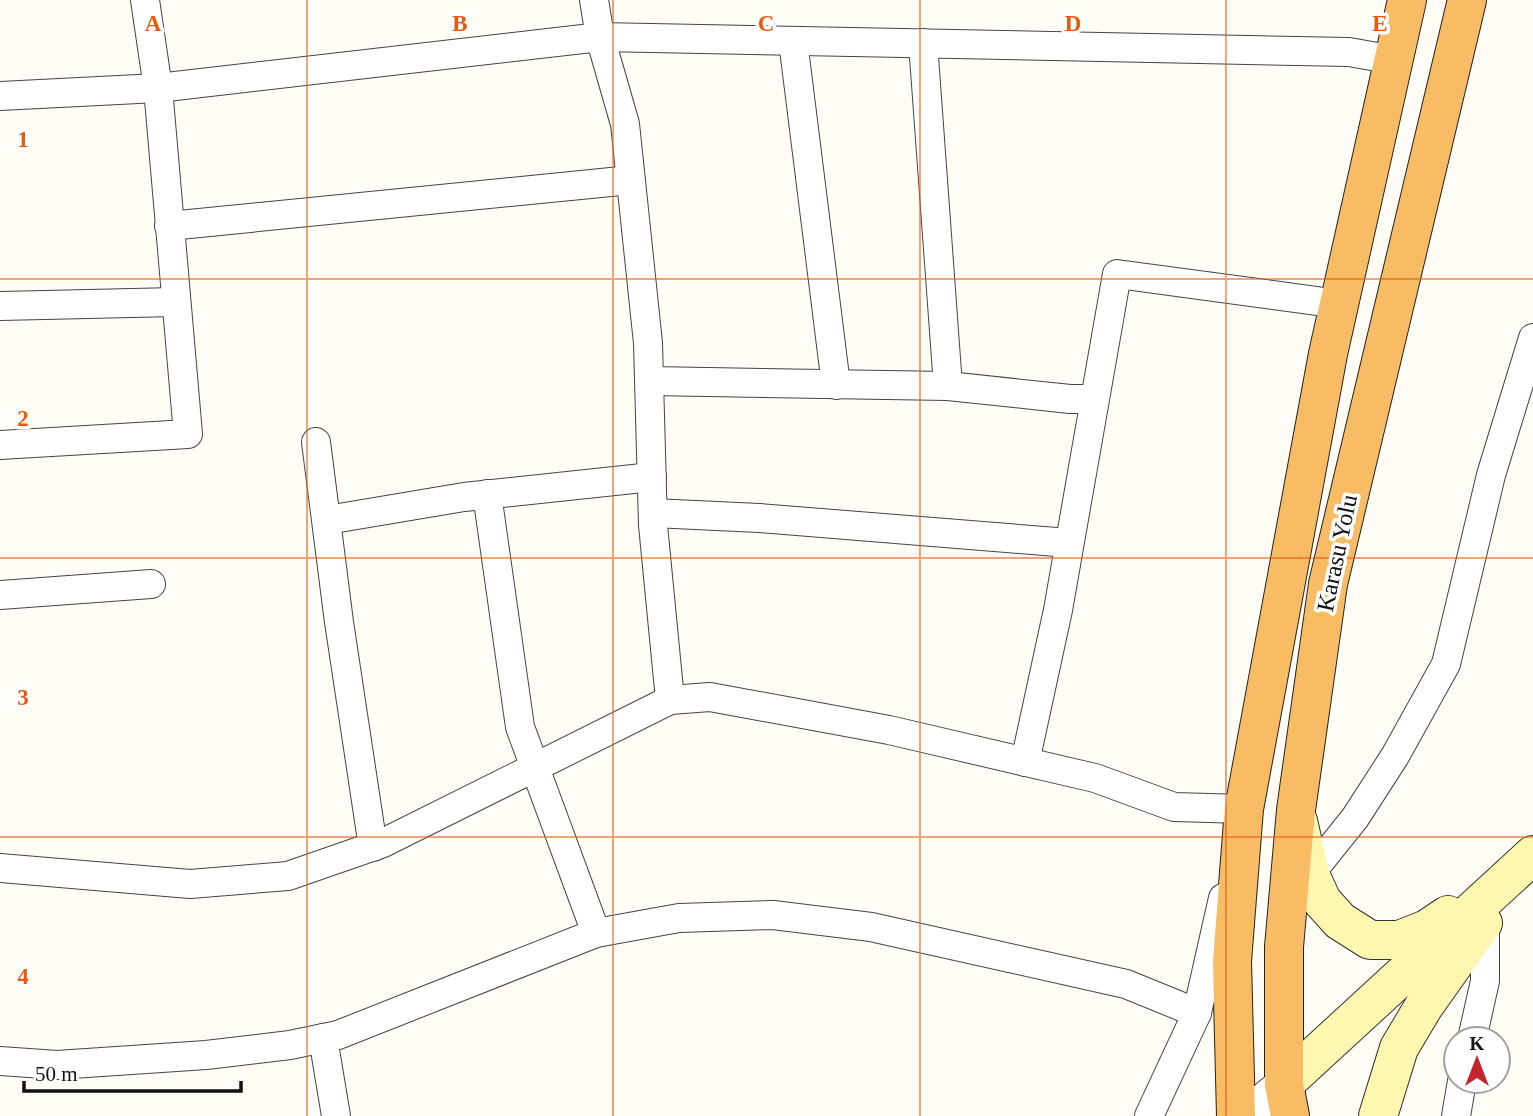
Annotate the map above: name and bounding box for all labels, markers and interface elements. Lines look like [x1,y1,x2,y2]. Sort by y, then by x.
text: A [145,11,162,36]
text: B [452,11,468,36]
text: C [758,11,774,36]
text: D [1065,11,1081,36]
text: E [1372,11,1388,36]
text: 1 [17,127,29,152]
text: 2 [17,406,29,431]
street label: Karasu Yolu [1312,492,1362,614]
text: 3 [17,685,29,710]
text: 4 [17,964,29,989]
north arrow [1442,1025,1512,1095]
text: K [1470,1033,1485,1054]
scale bar [24,1050,242,1094]
text: 50 m [35,1062,78,1086]

